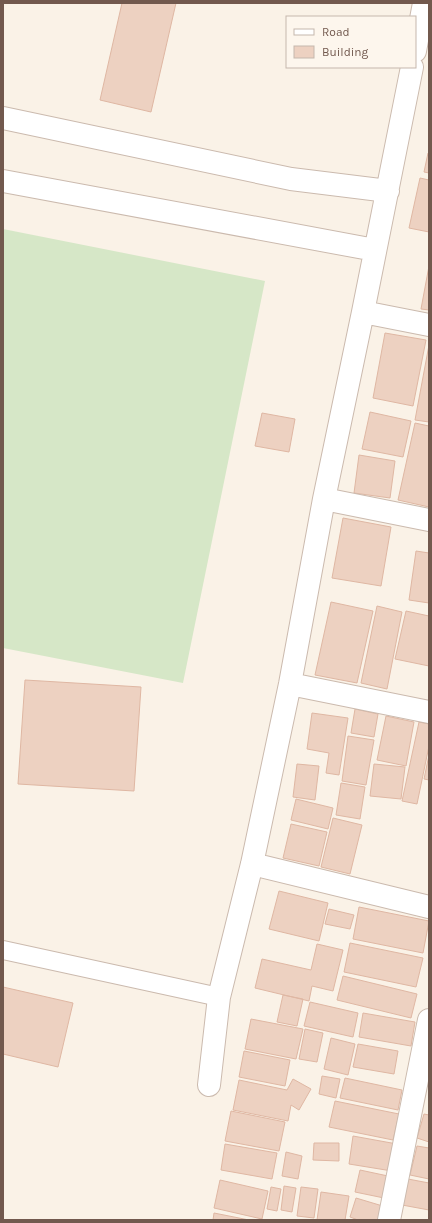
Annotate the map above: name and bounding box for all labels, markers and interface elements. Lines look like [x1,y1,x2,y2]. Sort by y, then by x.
legend [286,16,416,68]
text: Road [322,25,350,39]
text: Building [322,45,369,59]

